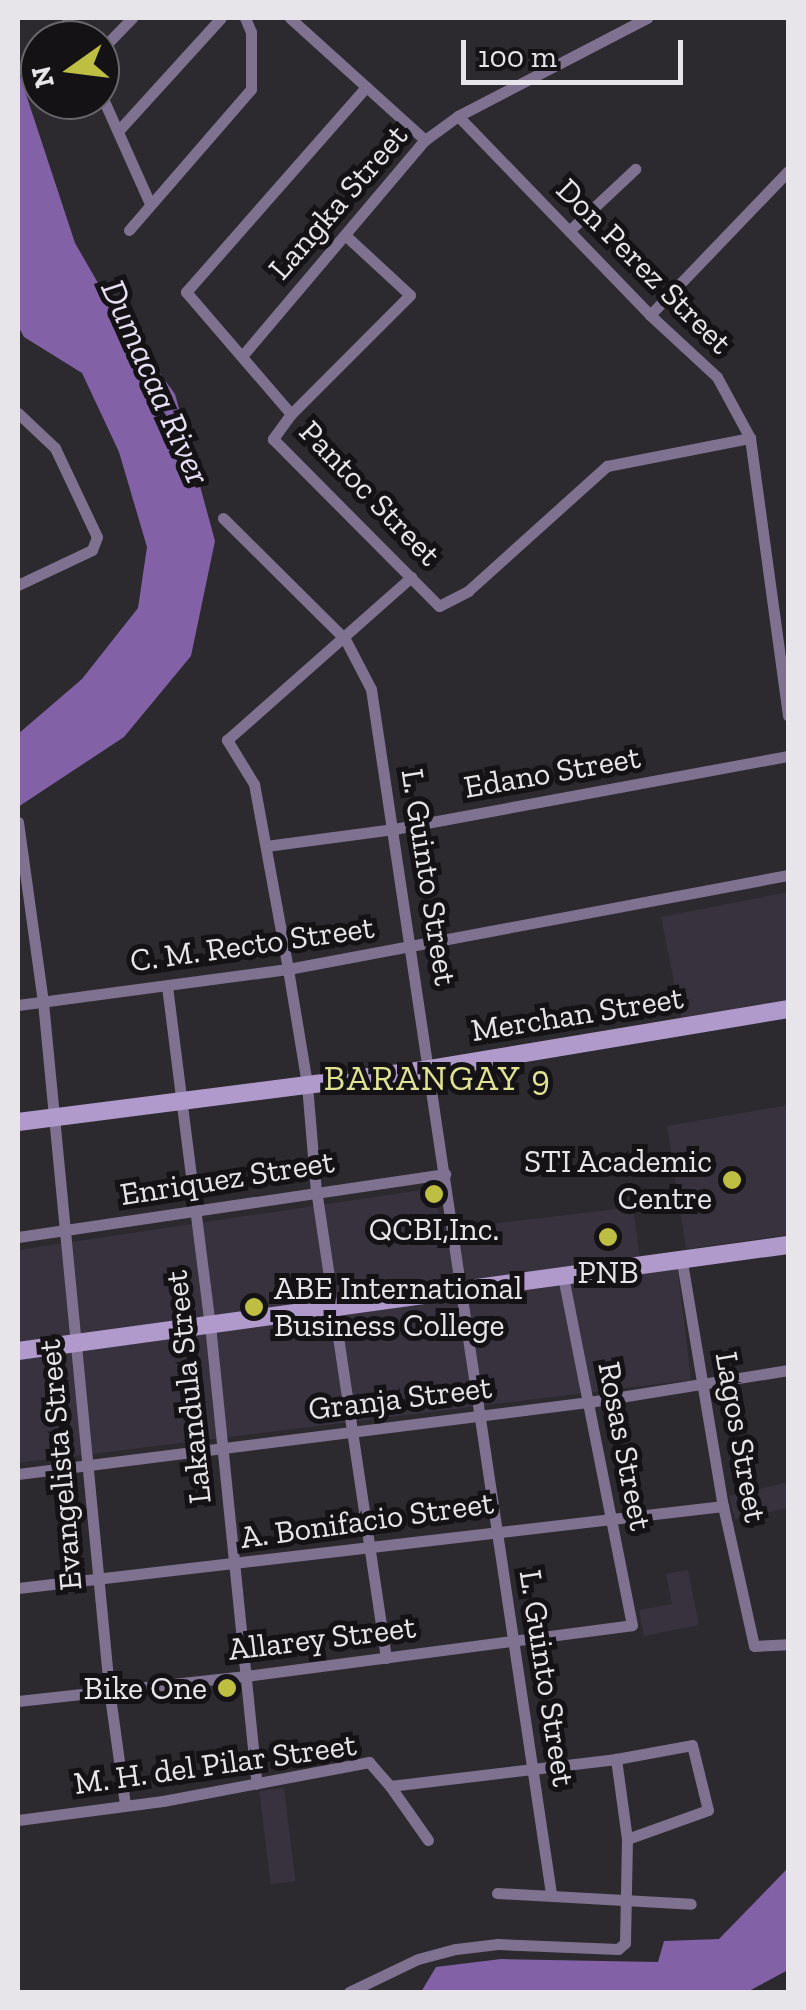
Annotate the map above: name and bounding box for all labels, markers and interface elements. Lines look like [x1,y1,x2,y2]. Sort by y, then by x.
north arrow [20,20,120,120]
scale bar [466,20,688,82]
text: 100 m [478,39,557,75]
text: N [24,63,61,91]
street label: Langka Street [260,117,416,287]
street label: Don Perez Street [548,170,740,362]
water label: Dumacaa River [92,273,220,491]
street label: Pantoc Street [291,413,449,573]
street label: Edano Street [461,738,643,806]
street label: L. Guinto Street [393,766,465,988]
street label: C. M. Recto Street [128,908,376,980]
street label: Merchan Street [468,978,686,1050]
district label: BARANGAY 9 [323,1057,553,1099]
street label: Enriquez Street [117,1142,337,1214]
place label: STI Academic Centre [523,1143,712,1218]
marker: STI Academic Centre [721,1169,743,1191]
marker: QCBI,Inc. [423,1183,445,1205]
place label: QCBI,Inc. [369,1210,499,1248]
marker: PNB [597,1226,619,1248]
place label: PNB [577,1253,639,1291]
street label: Lakandula Street [157,1268,219,1506]
place label: ABE International Business College [274,1270,522,1345]
marker: ABE International Business College [243,1296,265,1318]
street label: Evangelista Street [30,1338,90,1592]
street label: Lagos Street [707,1349,775,1525]
street label: Rosas Street [590,1358,660,1534]
street label: Granja Street [306,1368,494,1428]
street label: A. Bonifacio Street [238,1483,496,1557]
street label: L. Guinto Street [511,1567,583,1789]
street label: Allarey Street [226,1607,418,1669]
place label: Bike One [84,1669,207,1707]
marker: Bike One [216,1677,238,1699]
street label: M. H. del Pilar Street [71,1725,359,1803]

